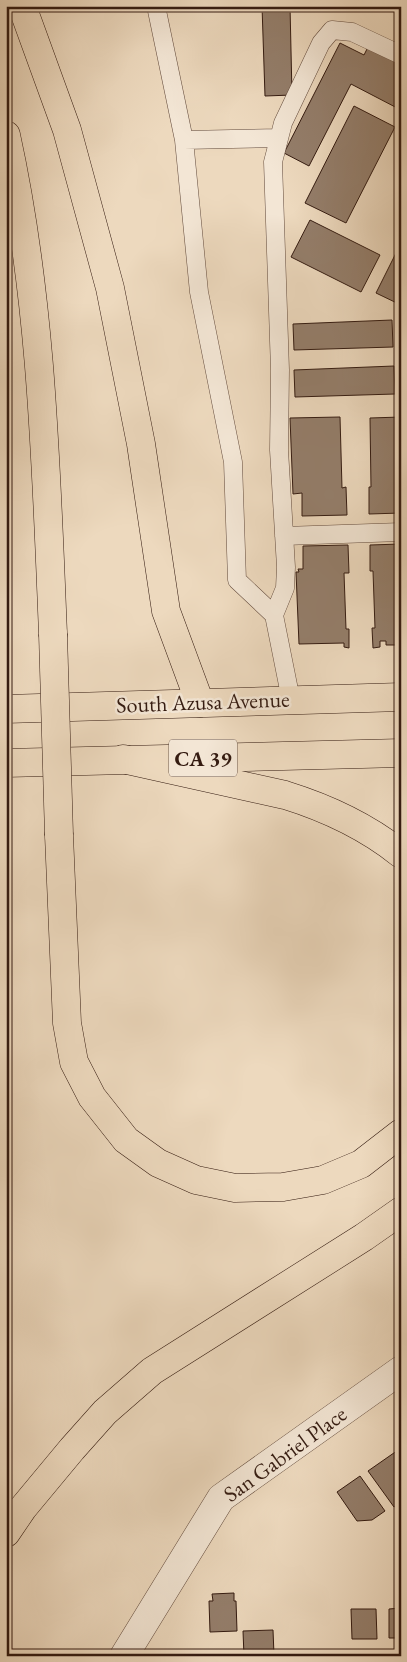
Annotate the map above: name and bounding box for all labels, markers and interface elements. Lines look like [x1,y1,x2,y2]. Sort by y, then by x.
street label: South Azusa Avenue [116,684,291,720]
road number: CA 39 [169,740,237,776]
street label: San Gabriel Place [218,1399,353,1508]

